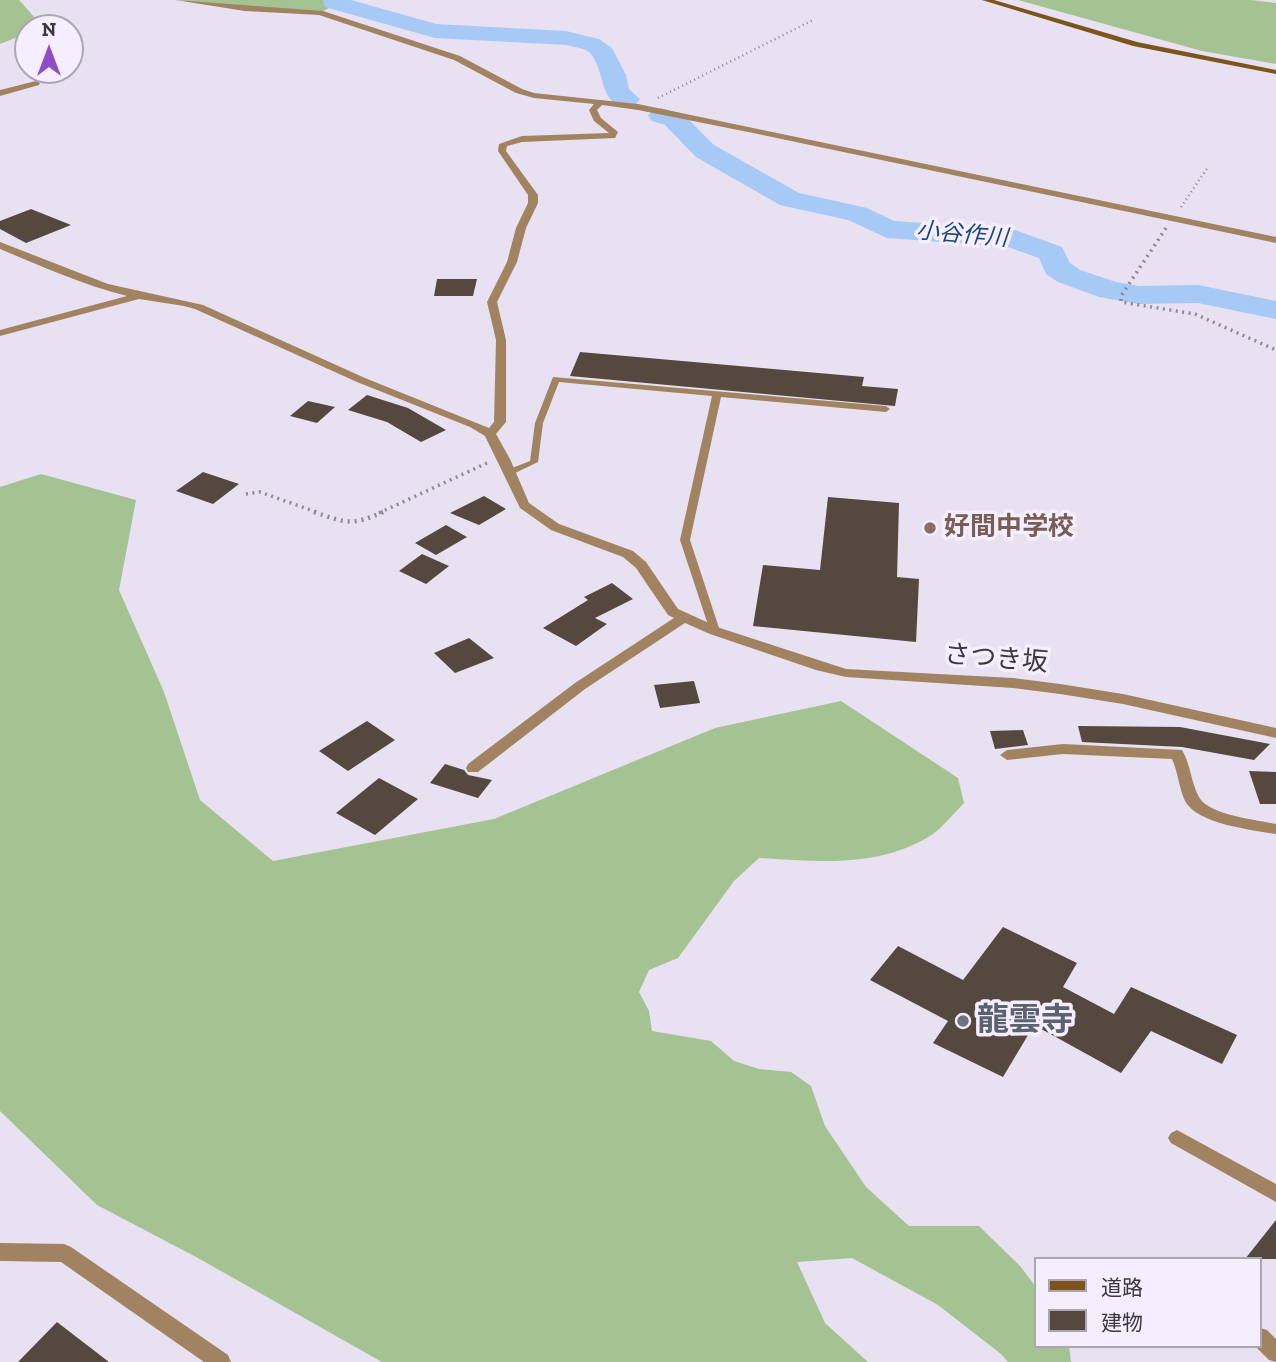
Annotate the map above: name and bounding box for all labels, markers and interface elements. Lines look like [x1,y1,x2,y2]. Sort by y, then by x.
north arrow [14,14,84,84]
text: N [42,18,56,41]
water label: 小谷作川 [915,217,1009,253]
place label: 好間中学校 [944,512,1074,544]
marker: 好間中学校 [922,520,938,536]
street label: さつき坂 [943,639,1049,679]
place label: 龍雲寺 [977,1002,1073,1040]
marker: 龍雲寺 [955,1013,971,1029]
legend [1034,1257,1262,1348]
text: 道路 [1101,1275,1143,1300]
text: 建物 [1101,1310,1143,1335]

